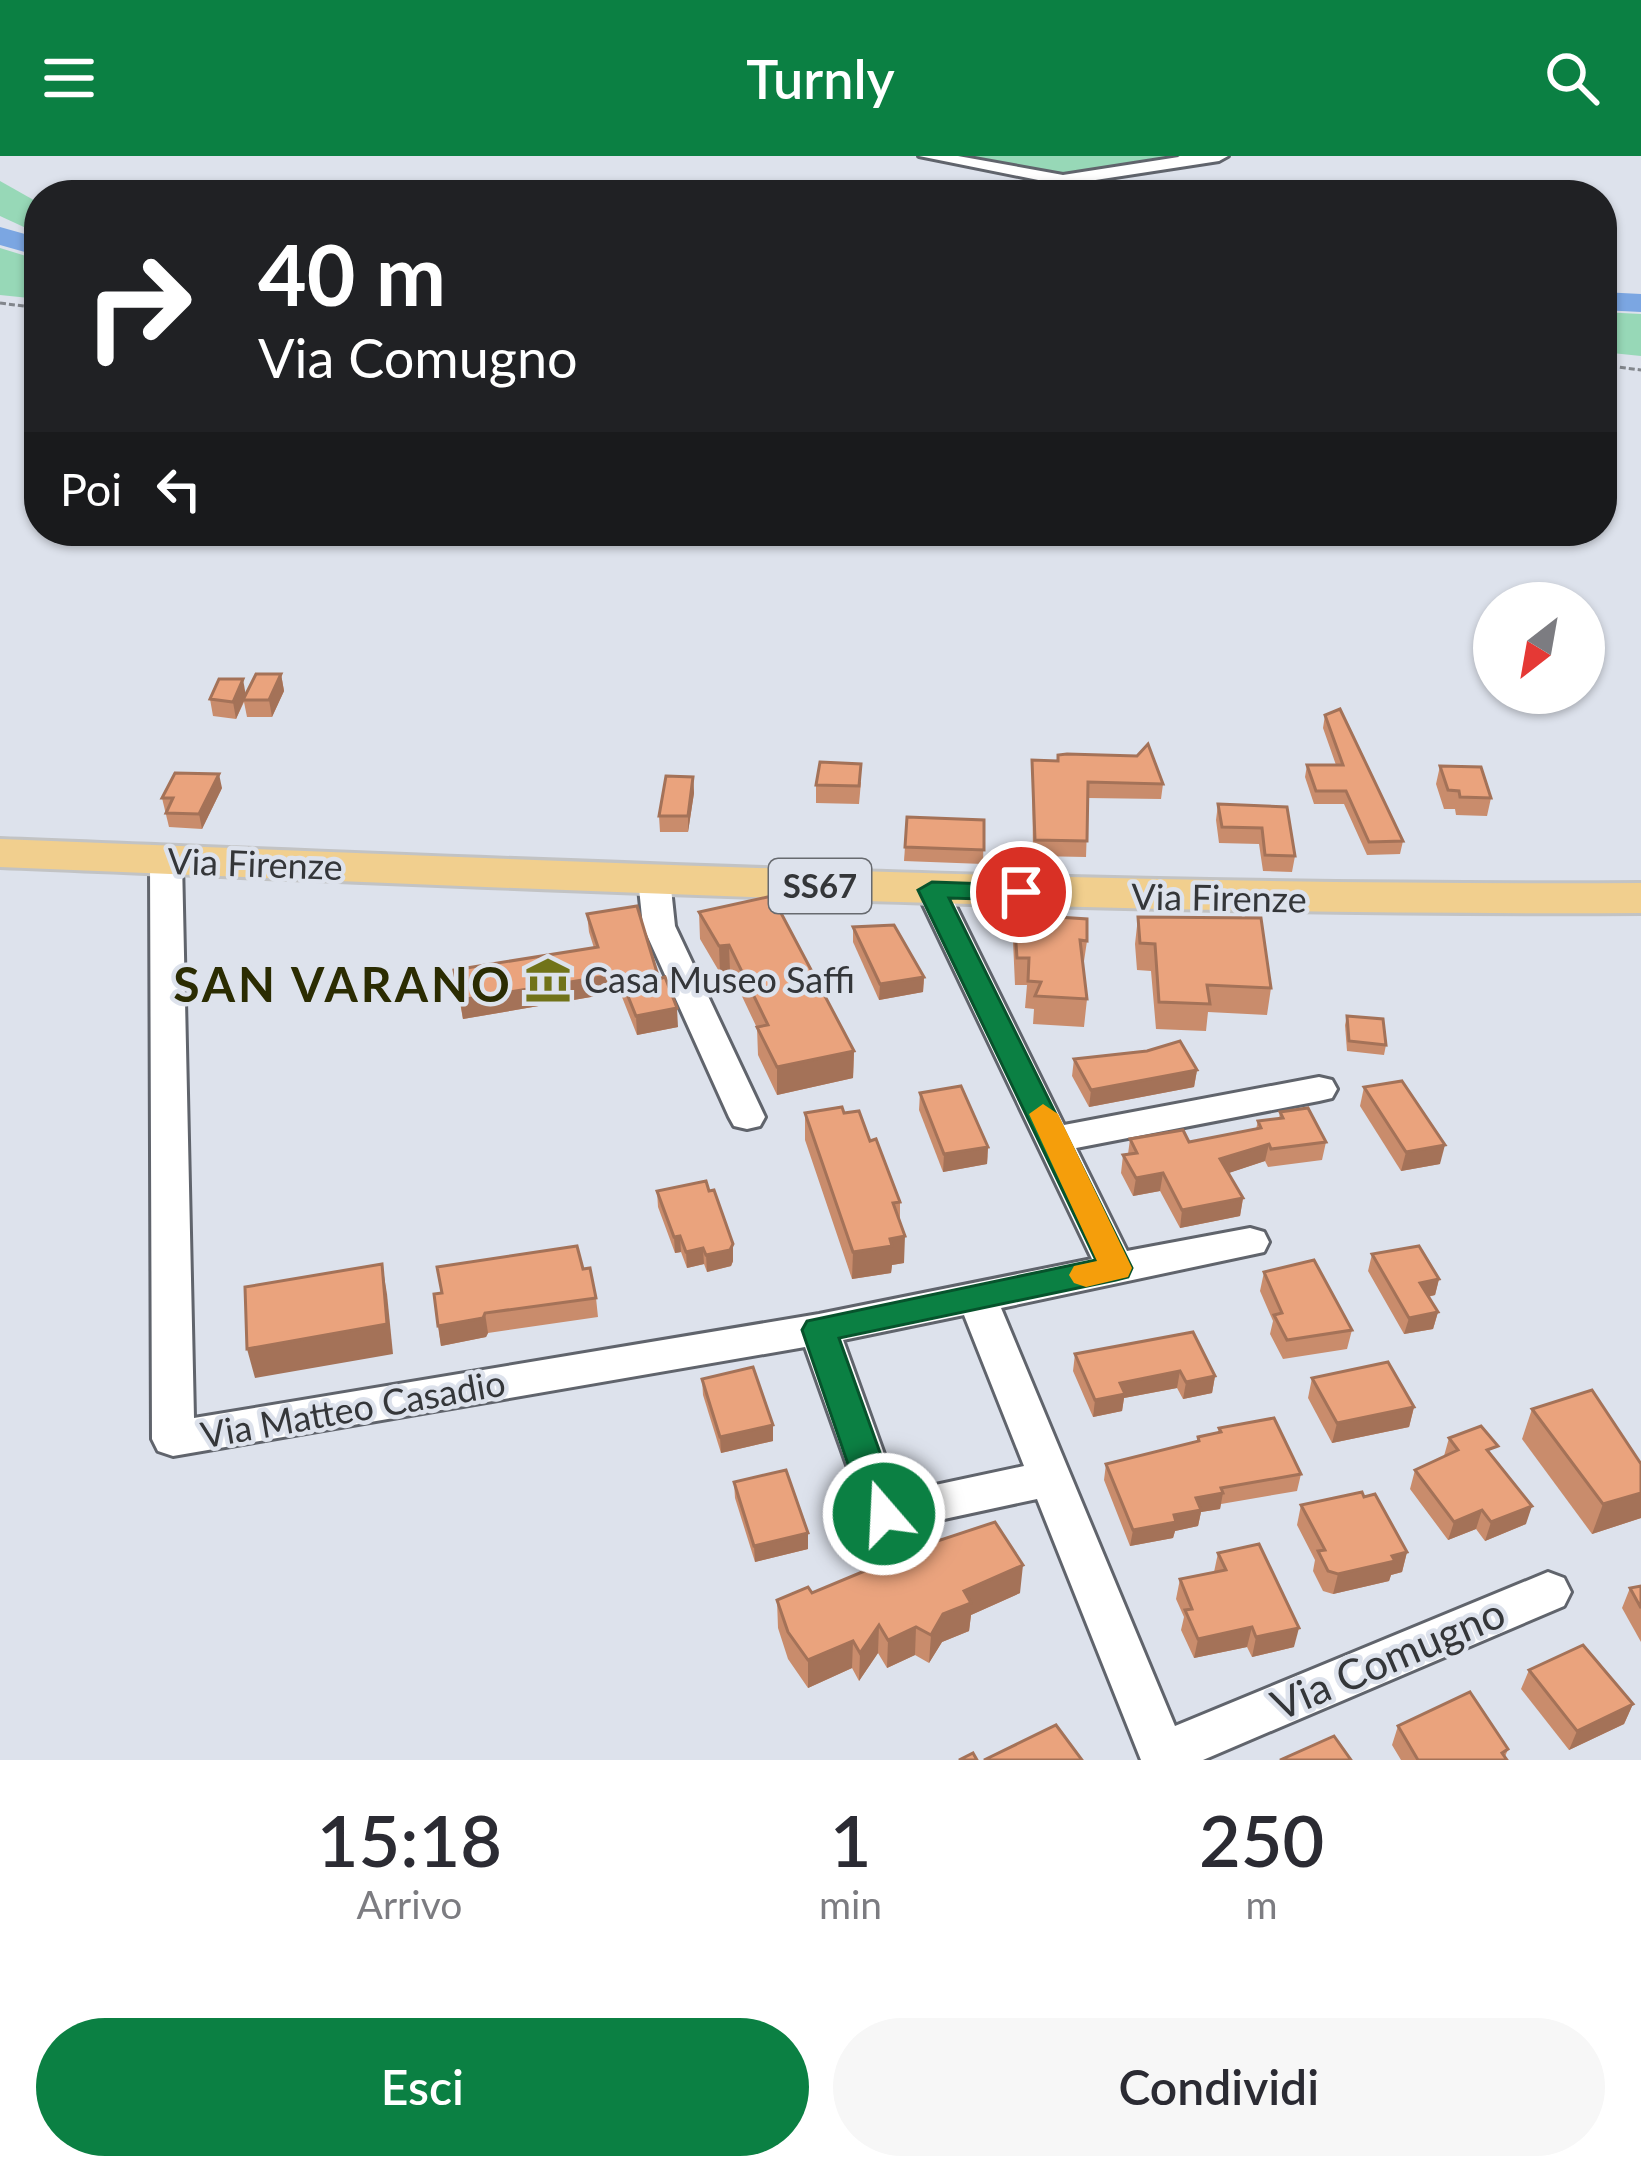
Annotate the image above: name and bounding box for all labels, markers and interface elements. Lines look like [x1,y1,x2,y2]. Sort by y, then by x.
icon: menu [36,45,102,111]
icon: search [1539,45,1605,111]
text: Turnly [746,46,895,111]
text: 40 m [258,223,446,324]
icon: right [60,228,216,384]
text: Via Comugno [258,325,578,390]
icon: left [146,456,212,522]
text: Poi [60,462,122,516]
north arrow [1473,582,1605,714]
map controls [1473,582,1605,714]
street label: Via Firenze [167,838,343,888]
pin [970,841,1072,943]
road number: SS67 [769,859,871,913]
icon: arrive [988,859,1054,925]
street label: Via Firenze [1131,873,1307,921]
district label: SAN VARANO [173,955,513,1012]
museum icon: Casa Museo Saffi [523,955,573,1005]
place label: Casa Museo Saffi [584,957,855,1001]
street label: Via Matteo Casadio [197,1360,509,1456]
position arrow [821,1451,947,1577]
street label: Via Comugno [1263,1586,1512,1730]
text: 15:18 [317,1796,502,1882]
text: 1 [830,1796,871,1882]
text: 250 [1199,1796,1324,1882]
text: Arrivo [357,1881,462,1927]
text: min [819,1881,882,1927]
text: m [1246,1881,1278,1927]
button: Esci [36,2018,809,2156]
button: Condividi [833,2018,1605,2156]

